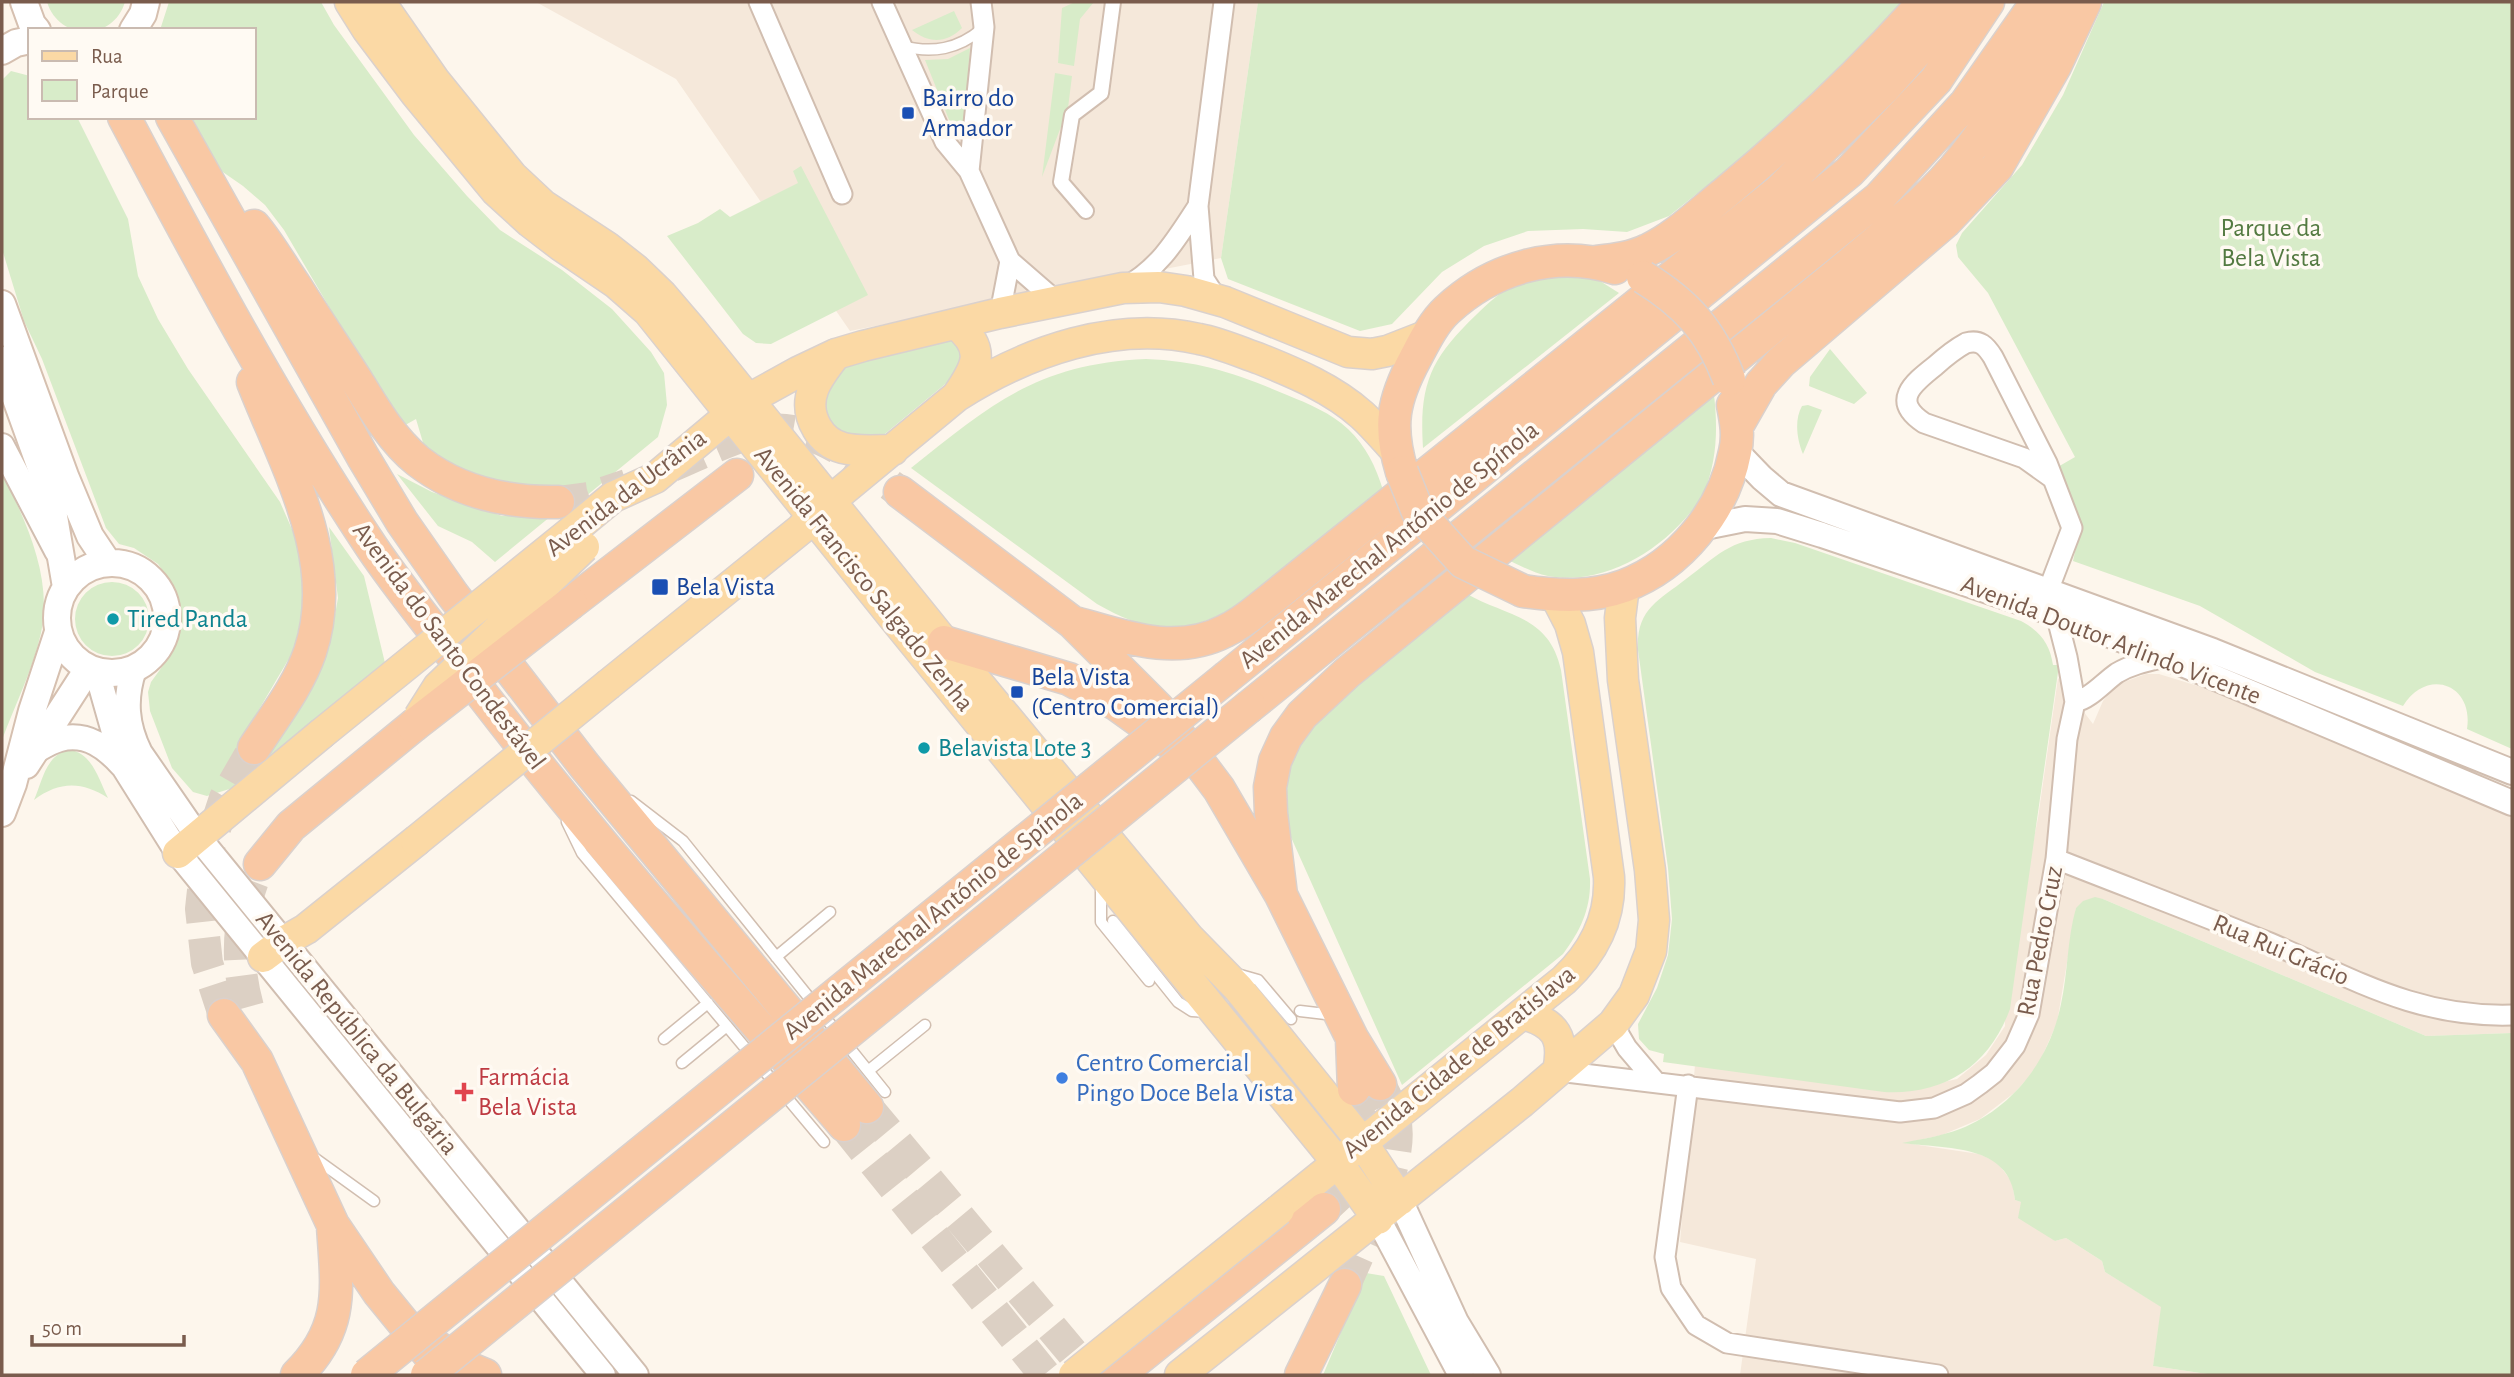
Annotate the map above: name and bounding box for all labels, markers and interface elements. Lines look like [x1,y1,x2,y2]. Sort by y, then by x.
legend [28,28,256,119]
text: Rua [91,46,123,67]
text: Parque [91,81,149,102]
place label: Bairro do Armador [922,85,1014,141]
marker: Bairro do Armador [900,105,916,121]
park label: Parque da Bela Vista [2220,215,2322,271]
street label: Avenida Marechal António de Spínola [1234,416,1544,674]
street label: Avenida da Ucrânia [541,424,711,562]
street label: Avenida Francisco Salgado Zenha [749,442,979,716]
street label: Avenida do Santo Condestável [348,518,550,774]
street label: Avenida Doutor Arlindo Vicente [1958,571,2264,709]
place label: Bela Vista [676,574,775,600]
marker: Bela Vista [650,577,670,597]
place label: Tired Panda [127,606,248,632]
marker: Tired Panda [105,611,121,627]
place label: Bela Vista (Centro Comercial) [1031,664,1220,720]
marker: Bela Vista (Centro Comercial) [1009,684,1025,700]
place label: Belavista Lote 3 [938,735,1091,761]
marker: Belavista Lote 3 [916,740,932,756]
street label: Avenida Marechal António de Spínola [778,787,1088,1045]
street label: Rua Pedro Cruz [2013,864,2067,1018]
street label: Avenida República da Bulgária [251,906,463,1160]
street label: Rua Rui Grácio [2209,910,2353,990]
street label: Avenida Cidade de Bratislava [1338,961,1580,1163]
place label: Centro Comercial Pingo Doce Bela Vista [1076,1050,1294,1106]
place label: Farmácia Bela Vista [478,1064,577,1120]
marker: Centro Comercial Pingo Doce Bela Vista [1054,1070,1070,1086]
marker: Farmácia Bela Vista [456,1084,472,1100]
scale bar [32,1304,184,1348]
text: 50 m [42,1318,82,1339]

